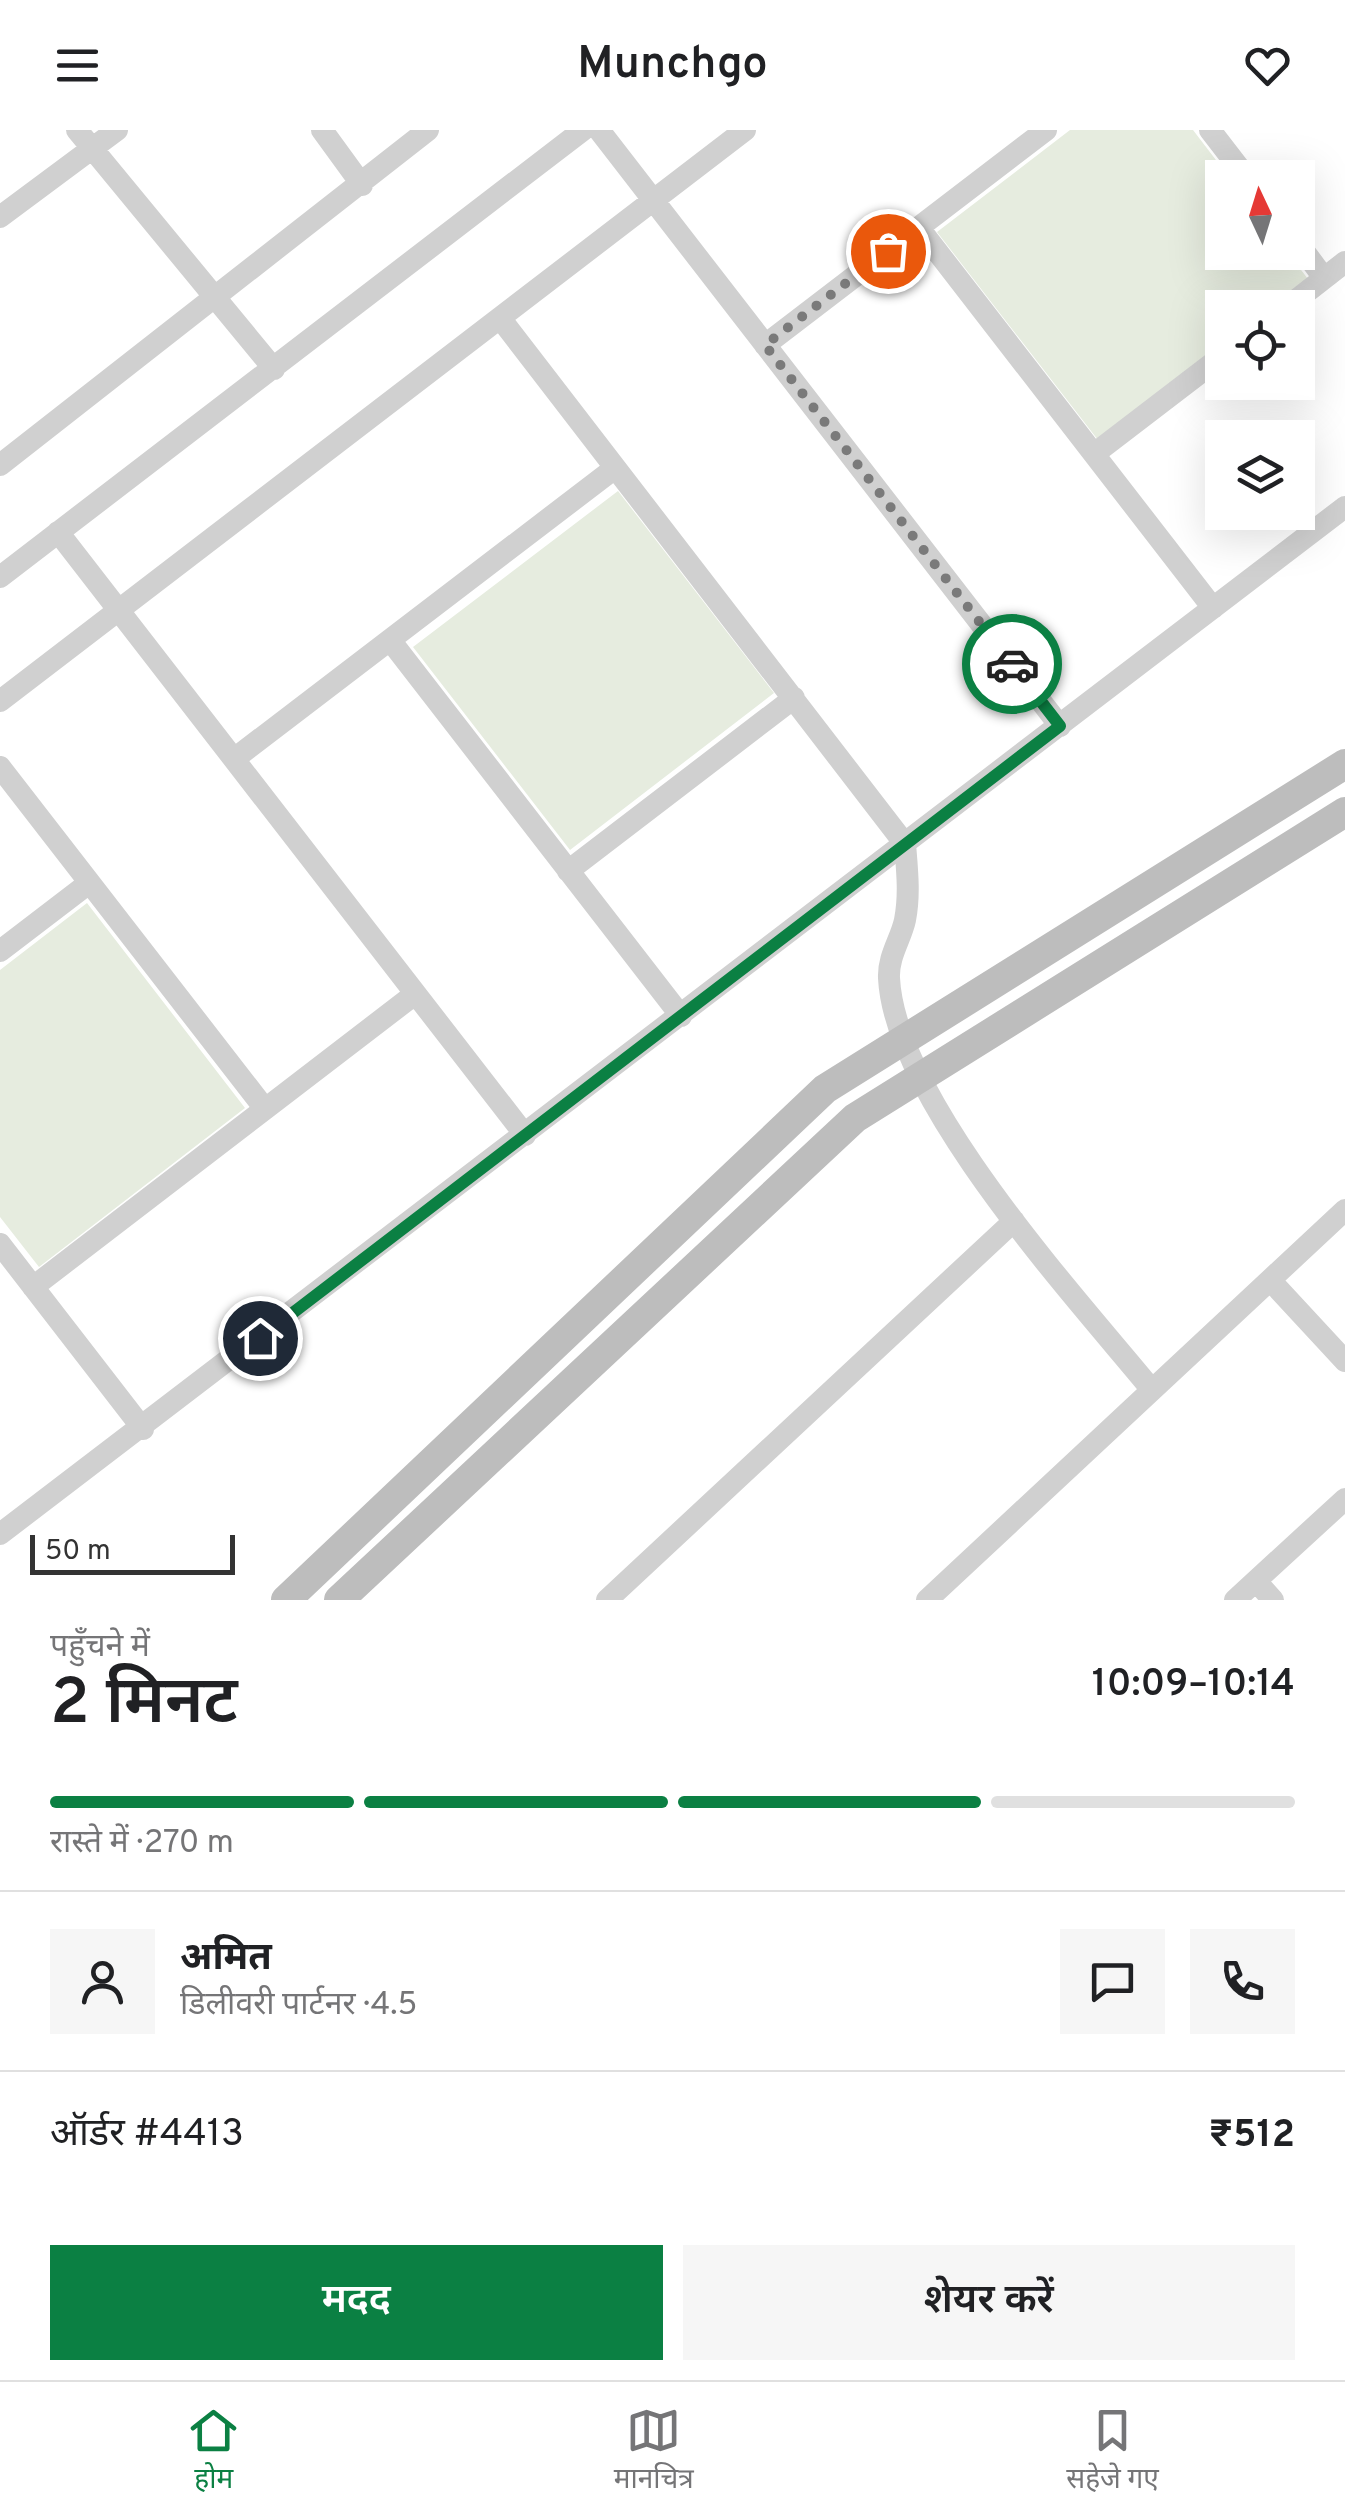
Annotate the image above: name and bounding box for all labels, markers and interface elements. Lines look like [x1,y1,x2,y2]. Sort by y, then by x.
text: Munchgo [577,37,768,94]
icon: menu [50,38,105,93]
icon: heart [1240,38,1295,93]
north arrow [1205,160,1315,270]
map controls [1205,160,1315,530]
pin [846,209,931,294]
icon: bag [861,224,916,279]
button: locate [1205,290,1315,400]
button: layers [1205,420,1315,530]
courier [962,614,1062,714]
icon: car [985,637,1040,692]
pin [218,1296,303,1381]
icon: home [233,1311,288,1366]
scale bar [30,1530,235,1574]
text: 50 m [45,1534,111,1570]
text: पहुँचने में [50,1628,150,1668]
text: 10:09–10:14 [1092,1661,1295,1710]
text: 2 मिनट [50,1665,238,1747]
text: रास्ते में · 270 m [50,1824,234,1864]
button: person [50,1929,155,2034]
button: chat [1060,1929,1165,2034]
button: phone [1190,1929,1295,2034]
text: अमित [180,1935,272,1984]
text: डिलीवरी पार्टनर · 4.5 [180,1986,417,2026]
text: ऑर्डर #4413 [50,2111,244,2160]
text: ₹512 [1208,2112,1295,2161]
button: मदद [50,2245,663,2360]
button: शेयर करें [683,2245,1295,2360]
tab: होम [186,2403,241,2499]
tab: मानचित्र [614,2403,694,2499]
tab: सहेजे गए [1066,2403,1159,2499]

